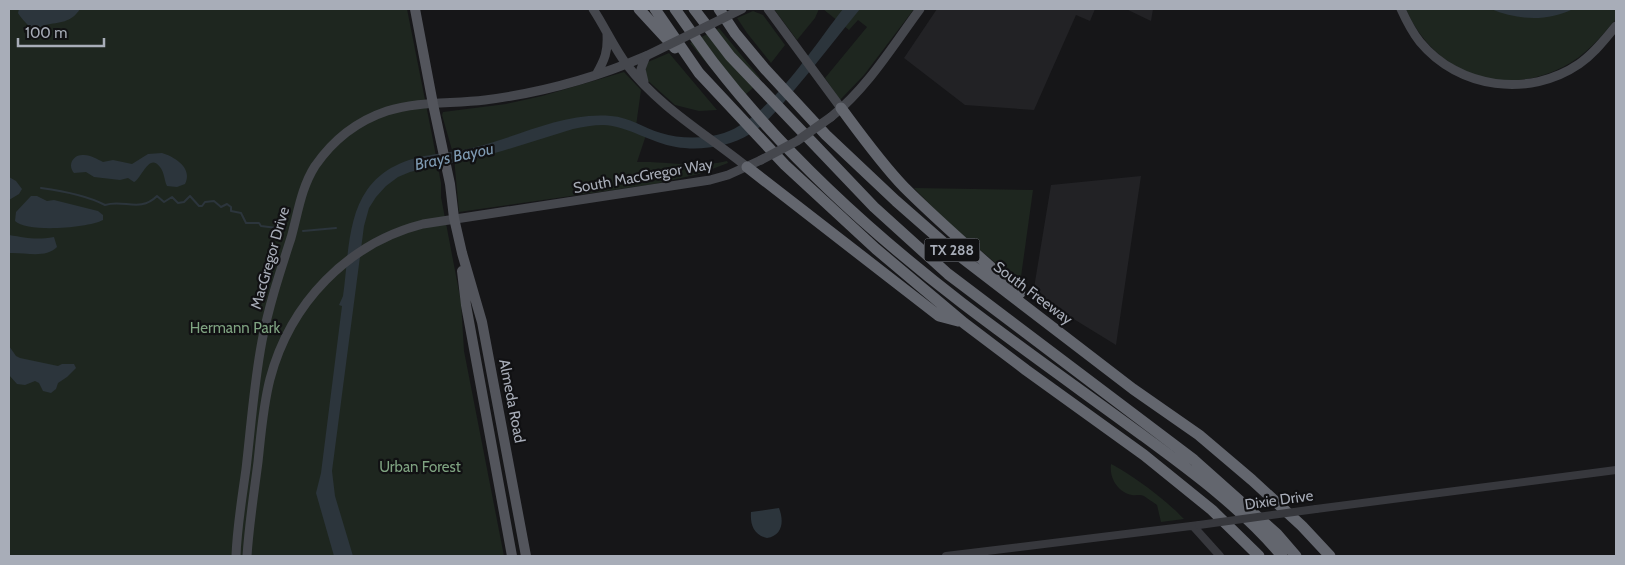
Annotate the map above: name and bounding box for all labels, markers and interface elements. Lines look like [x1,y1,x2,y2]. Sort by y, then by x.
scale bar [18,15,104,47]
text: 100 m [25,24,67,42]
water label: Brays Bayou [413,139,495,174]
street label: South MacGregor Way [572,155,715,197]
street label: MacGregor Drive [247,204,293,311]
road number: TX 288 [924,238,980,262]
street label: South Freeway [990,258,1076,329]
park label: Hermann Park [190,319,280,337]
street label: Almeda Road [495,358,529,444]
park label: Urban Forest [379,458,461,476]
street label: Dixie Drive [1244,486,1315,514]

